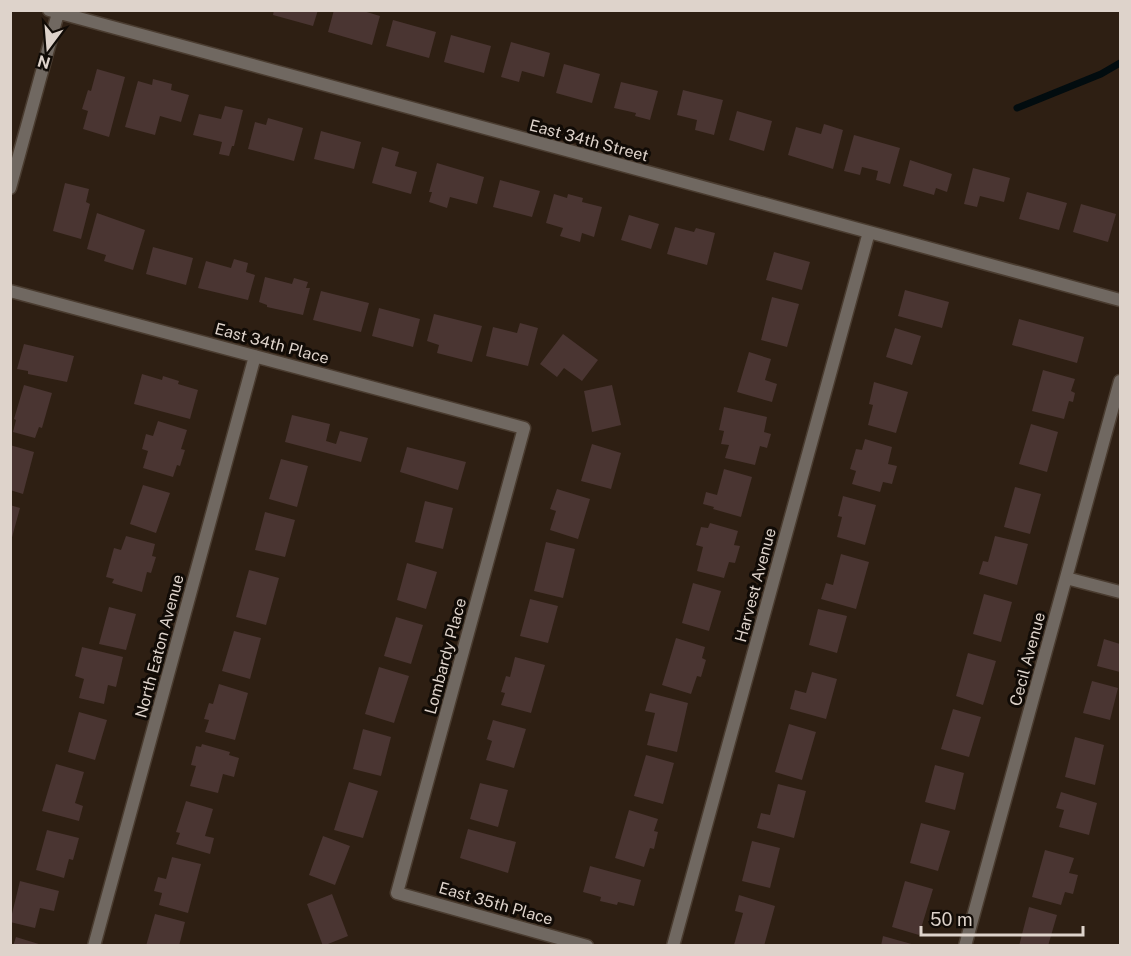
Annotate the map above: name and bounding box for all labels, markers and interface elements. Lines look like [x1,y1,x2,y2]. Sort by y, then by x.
north arrow [18,18,78,78]
text: N [35,51,53,73]
street label: East 34th Street [527,115,651,166]
street label: East 34th Place [213,319,331,368]
street label: Harvest Avenue [731,526,780,644]
street label: North Eaton Avenue [131,572,188,720]
street label: Lombardy Place [421,596,470,716]
street label: Cecil Avenue [1006,610,1049,708]
street label: East 35th Place [437,878,555,929]
scale bar [921,899,1083,937]
text: 50 m [930,909,973,930]

